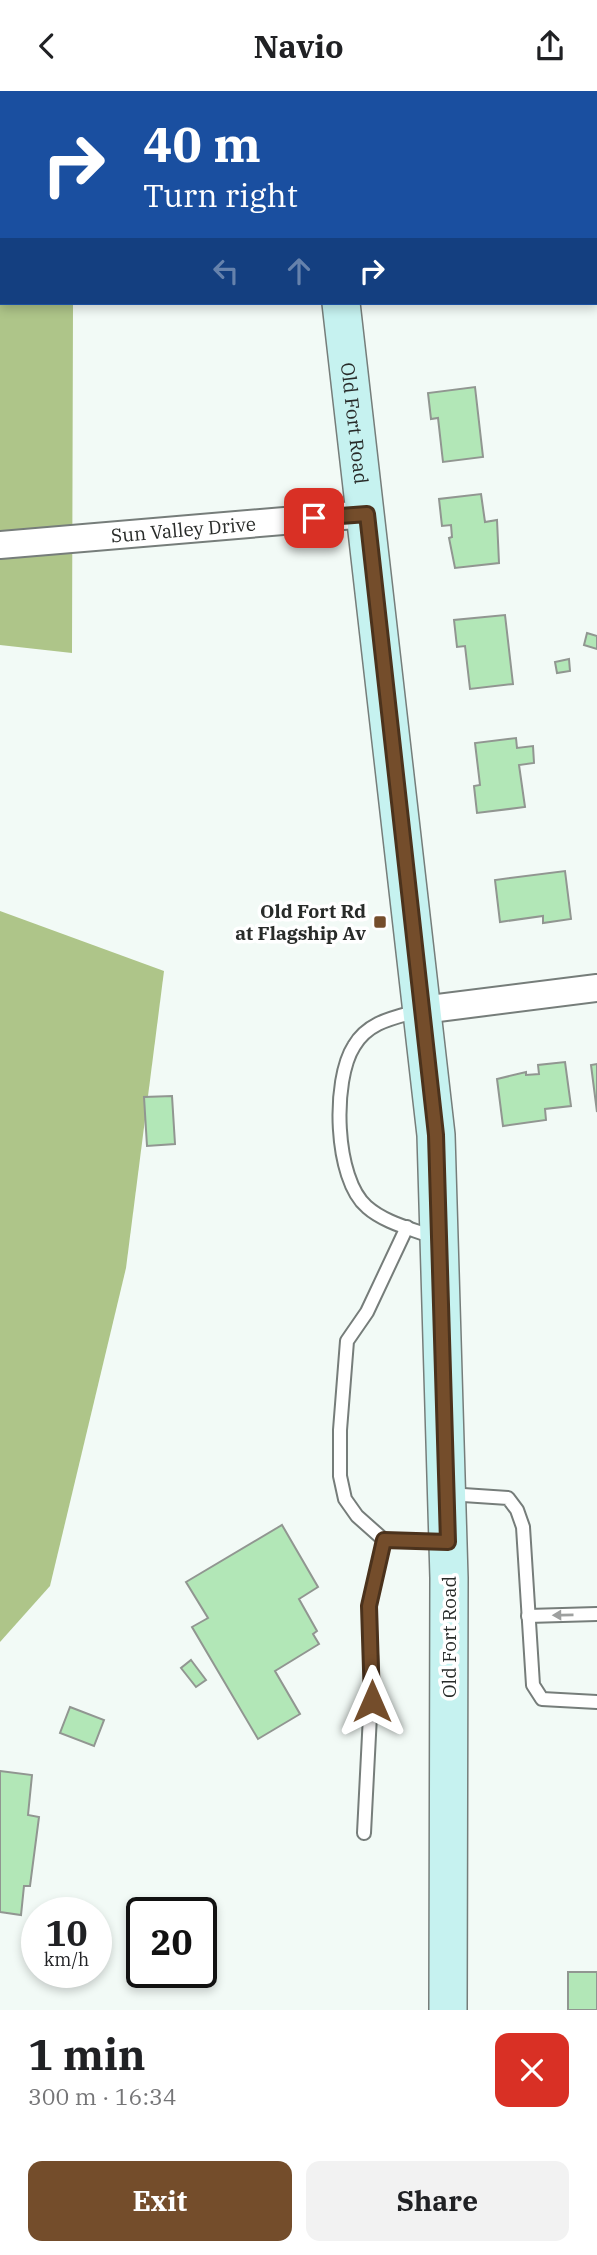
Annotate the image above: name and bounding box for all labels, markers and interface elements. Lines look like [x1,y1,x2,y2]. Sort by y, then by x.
text: Navio [253,25,344,67]
icon: back [28,27,66,65]
icon: share [531,27,569,65]
text: 40 m [143,112,261,175]
icon: right [28,119,119,210]
text: Turn right [143,174,298,216]
icon: left [207,252,245,290]
icon: ahead [280,252,318,290]
icon: right [353,252,391,290]
street label: Old Fort Road [336,361,374,485]
pin [284,488,344,548]
icon: arrive [295,499,333,537]
street label: Sun Valley Drive [110,511,257,548]
place label: Old Fort Rd at Flagship Av [235,899,366,945]
marker: Old Fort Rd at Flagship Av [372,914,388,930]
street label: Old Fort Road [437,1576,461,1698]
one-way arrow [551,1609,573,1621]
position arrow [335,1664,409,1738]
speed limit sign: 20 [126,1897,217,1988]
text: 10 [45,1910,88,1956]
text: km/h [44,1948,89,1971]
text: 1 min [28,2027,146,2082]
button: close [495,2033,569,2107]
text: 300 m · 16:34 [28,2081,177,2111]
button: Exit [28,2161,292,2241]
button: Share [306,2161,569,2241]

